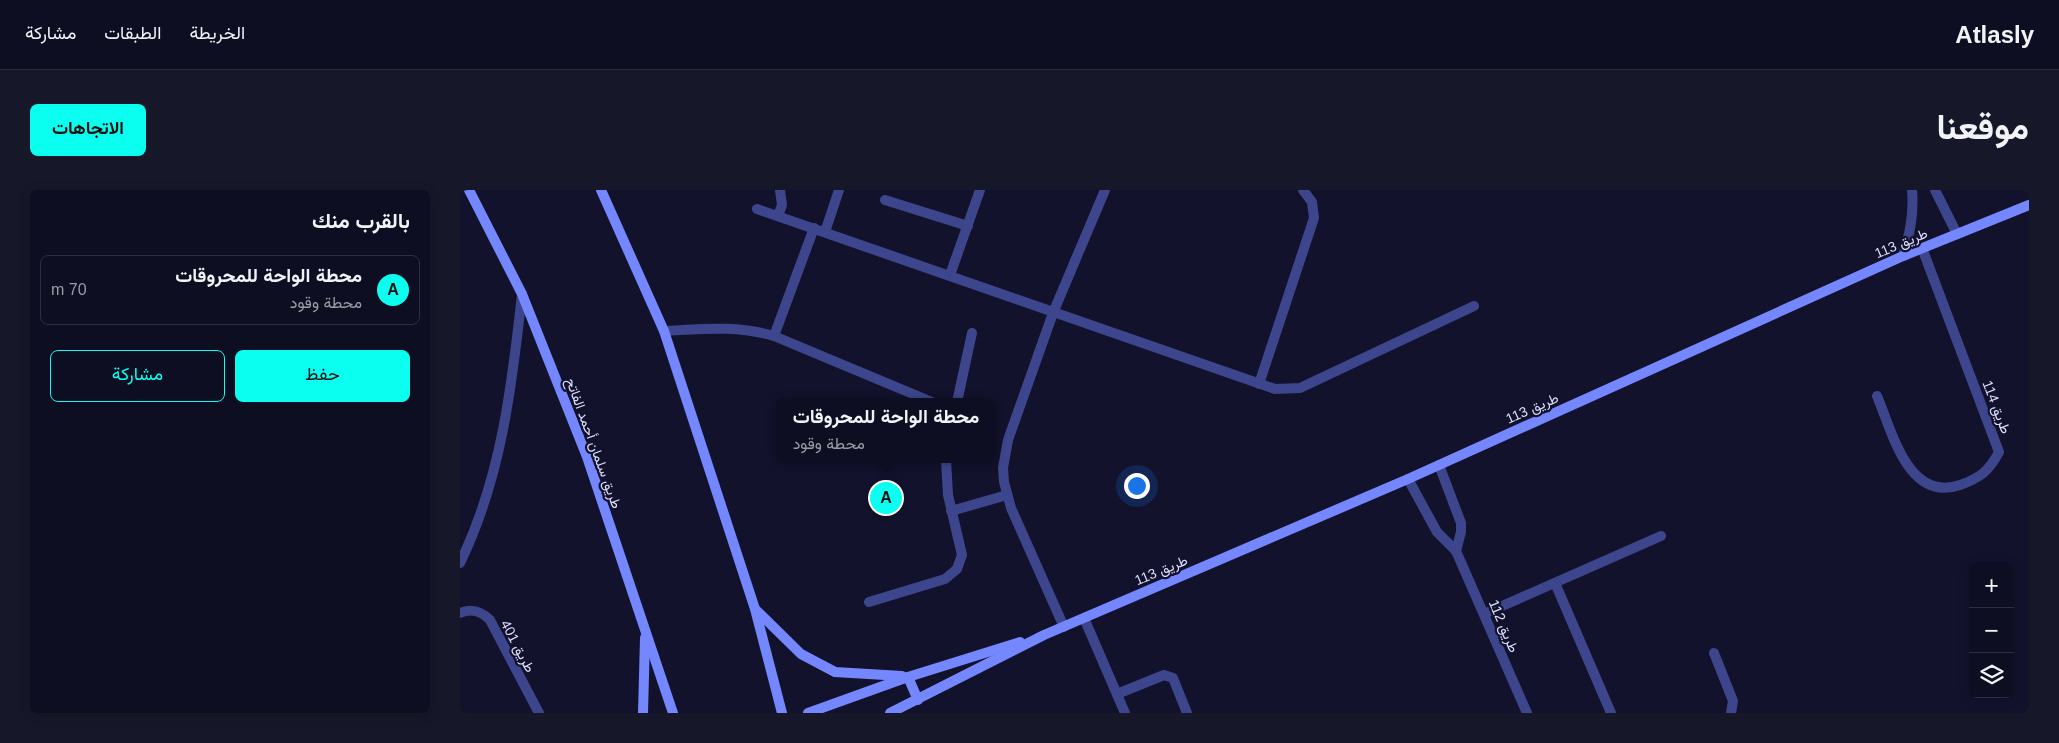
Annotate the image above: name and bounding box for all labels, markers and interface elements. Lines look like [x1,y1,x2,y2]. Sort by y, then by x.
text: Atlasly [1955,21,2034,48]
text: مشاركة [25,23,76,43]
text: الطبقات [104,23,161,43]
text: الخريطة [189,23,245,43]
button: الاتجاهات [30,104,146,156]
text: موقعنا [1936,107,2029,146]
text: بالقرب منك [312,209,410,232]
street label: طريق 113 [1872,225,1930,262]
text: محطة الواحة للمحروقات [175,265,362,286]
text: 70 m [51,281,87,298]
text: A [387,281,399,298]
text: محطة وقود [290,294,362,311]
button: مشاركة [50,350,225,402]
button: حفظ [235,350,410,402]
street label: طريق سلمان أحمد الفاتح [560,375,625,512]
street label: طريق 114 [1979,378,2014,436]
street label: طريق 113 [1503,389,1561,428]
popup [776,398,996,463]
text: محطة الواحة للمحروقات [793,406,979,427]
text: محطة وقود [793,435,865,452]
your location [1124,473,1150,499]
pin: A [870,479,902,517]
street label: طريق 113 [1132,552,1190,589]
map controls [1969,563,2014,698]
button: + [1969,563,2014,608]
street label: طريق 112 [1485,597,1522,655]
button: − [1969,608,2014,653]
street label: طريق 401 [497,617,538,675]
button: layers [1969,653,2014,698]

